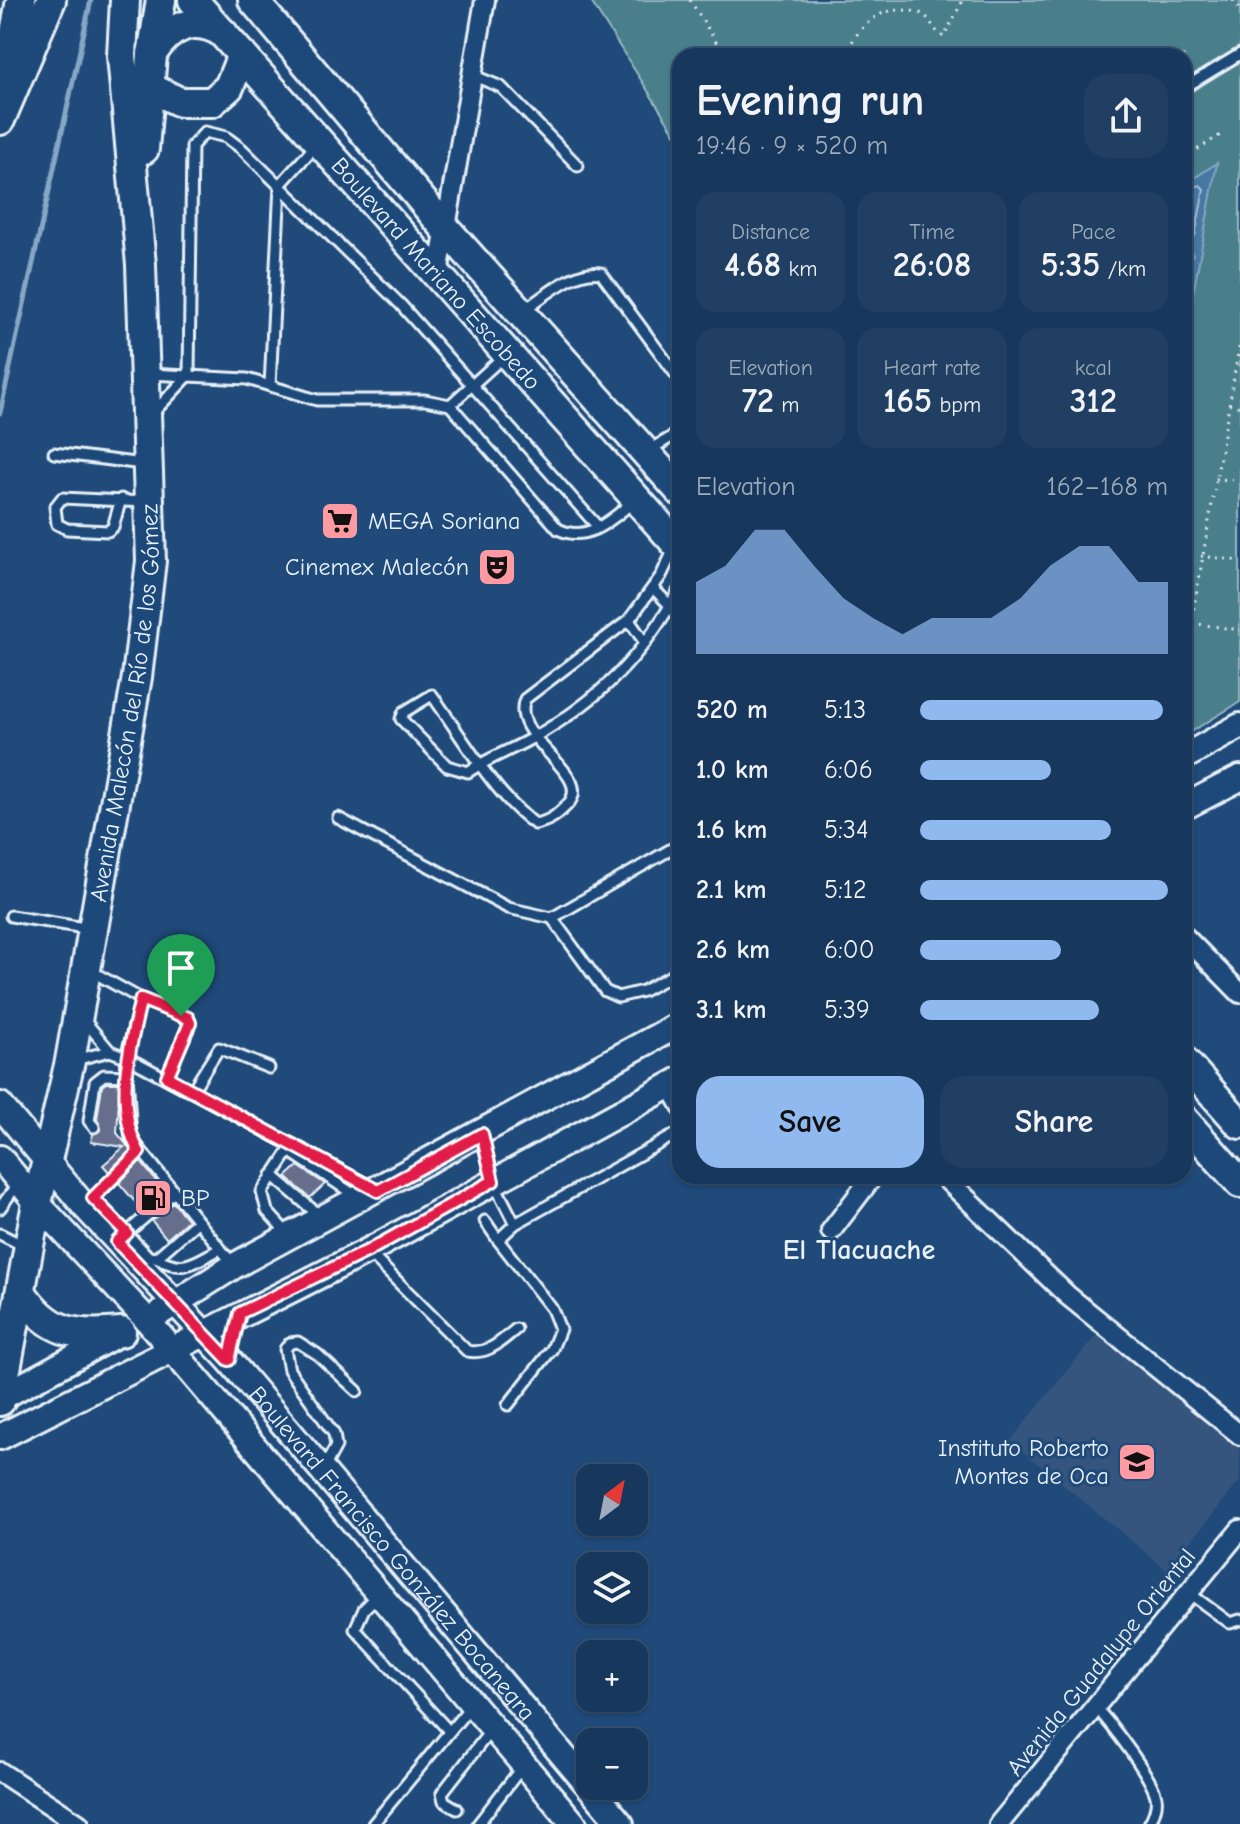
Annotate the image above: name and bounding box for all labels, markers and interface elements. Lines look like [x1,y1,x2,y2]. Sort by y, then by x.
button: share [1084,74,1168,158]
text: Evening run [696,75,924,126]
text: 19:46 · 9 × 520 m [696,131,888,161]
street label: Boulevard Mariano Escobedo [325,152,547,396]
text: Distance [731,219,810,245]
text: Time [909,219,955,245]
text: Pace [1071,219,1116,245]
text: 4.68 [724,245,781,285]
text: 26:08 [893,245,971,285]
text: 5:35 [1040,245,1100,285]
text: km [781,256,817,282]
text: /km [1100,256,1146,282]
text: Elevation [729,355,813,381]
text: Heart rate [883,355,980,381]
text: kcal [1075,355,1112,381]
text: 72 [742,381,774,421]
text: 165 [883,381,932,421]
text: 312 [1070,381,1117,421]
text: m [774,392,800,418]
text: bpm [932,392,981,418]
text: Elevation [696,472,796,502]
text: 162–168 m [1046,472,1168,502]
supermarket icon: MEGA Soriana [319,500,361,542]
street label: Avenida Malecón del Río de los Gómez [84,503,165,904]
place label: MEGA Soriana [368,507,520,535]
theatre icon: Cinemex Malecón [476,546,518,588]
place label: Cinemex Malecón [285,553,469,581]
text: 520 m [696,695,768,725]
text: 5:13 [824,695,866,725]
text: 1.0 km [696,755,768,785]
text: 6:06 [824,755,873,785]
text: 1.6 km [696,815,767,845]
text: 5:34 [824,815,869,845]
text: 2.1 km [696,875,767,905]
text: 5:12 [824,875,867,905]
pin [147,934,215,1016]
text: 2.6 km [696,935,770,965]
text: 6:00 [824,935,874,965]
icon: arrive [159,946,203,990]
text: 3.1 km [696,995,766,1025]
text: 5:39 [824,995,870,1025]
button: Save [696,1076,924,1168]
button: Share [940,1076,1168,1168]
fuel station icon: BP [132,1177,174,1219]
place label: BP [181,1184,209,1212]
district label: El Tlacuache [783,1234,935,1266]
street label: Boulevard Francisco González Bocanegra [243,1381,541,1726]
place label: Instituto Roberto Montes de Oca [938,1434,1109,1490]
school or university icon: Instituto Roberto Montes de Oca [1116,1441,1158,1483]
north arrow [576,1464,648,1536]
map controls [576,1464,648,1800]
street label: Avenida Guadalupe Oriental [1001,1543,1201,1781]
button: layers [576,1552,648,1624]
button: + [576,1640,648,1712]
button: − [576,1728,648,1800]

